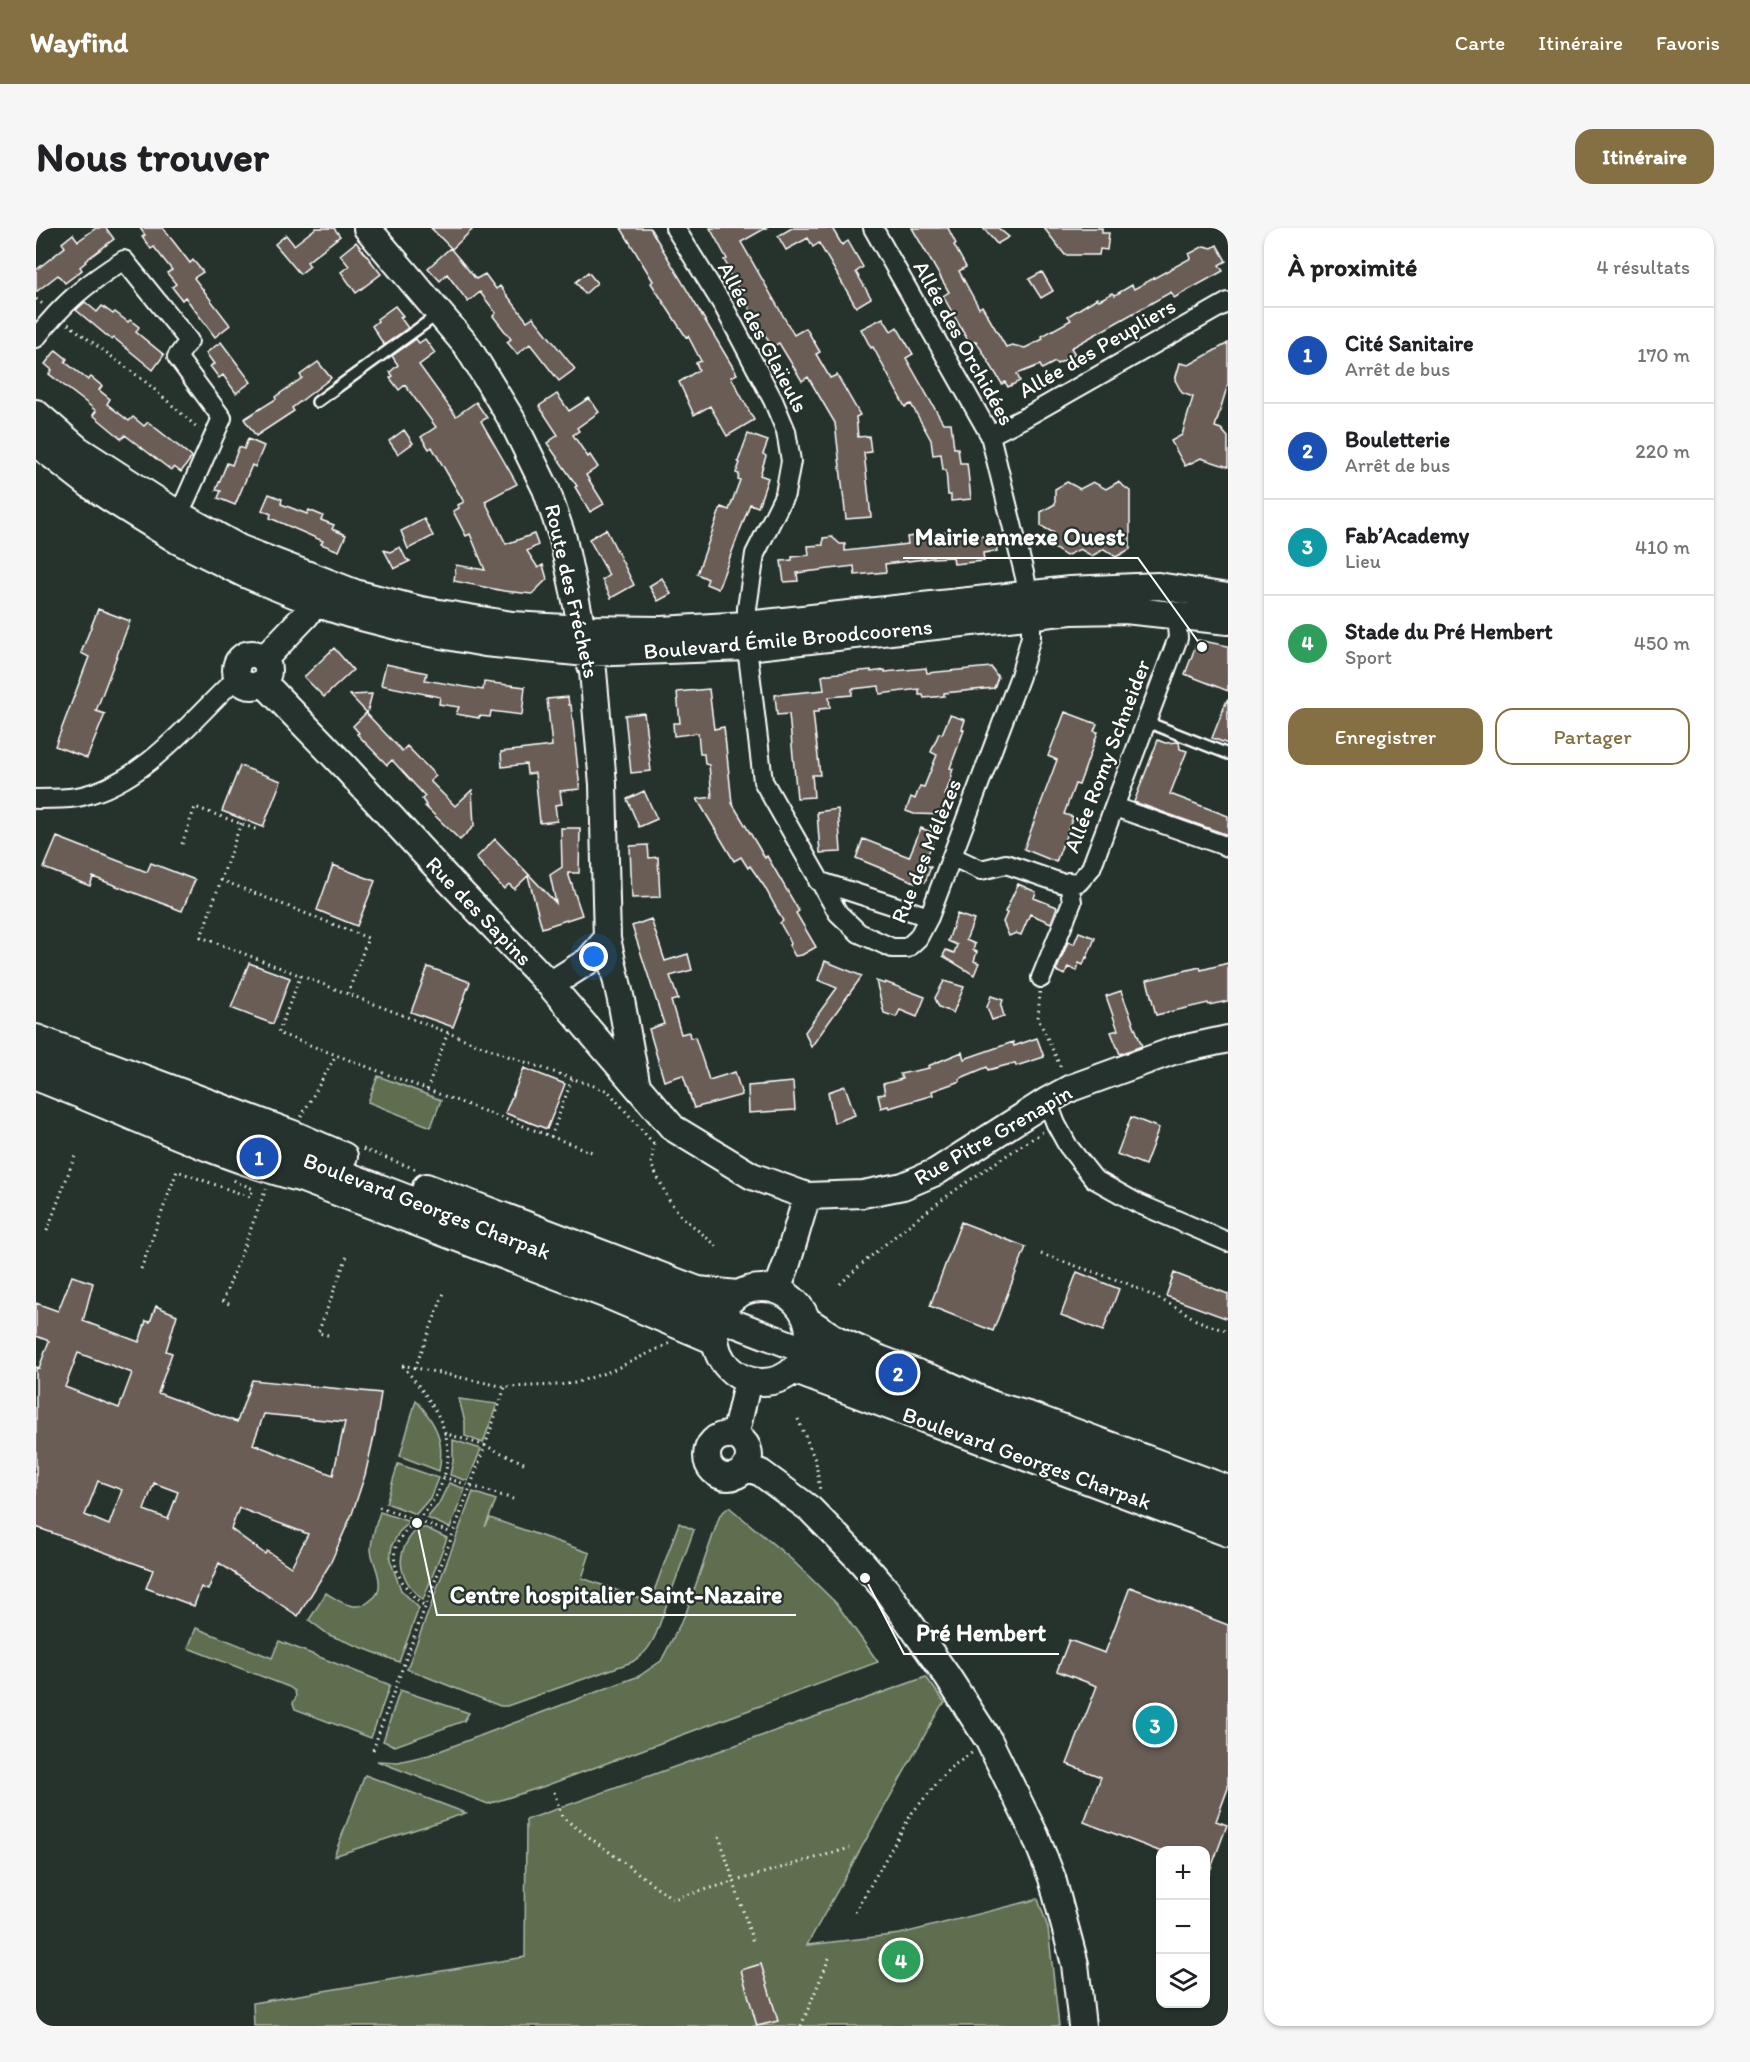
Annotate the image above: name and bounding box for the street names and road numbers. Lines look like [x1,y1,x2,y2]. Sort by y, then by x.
street label: Allée des Orchidées [908,256,1020,430]
street label: Allée des Glaïeuls [712,257,814,417]
street label: Allée des Peupliers [1014,292,1180,404]
street label: Route des Fréchets [539,501,605,681]
street label: Boulevard Émile Broodcoorens [642,613,934,665]
street label: Allée Romy Schneider [1058,655,1156,856]
street label: Rue des Mélèzes [885,775,967,927]
street label: Rue des Sapins [420,851,538,971]
street label: Rue Pitre Grenapin [909,1079,1077,1191]
street label: Boulevard Georges Charpak [300,1146,554,1266]
street label: Boulevard Georges Charpak [899,1400,1155,1516]

